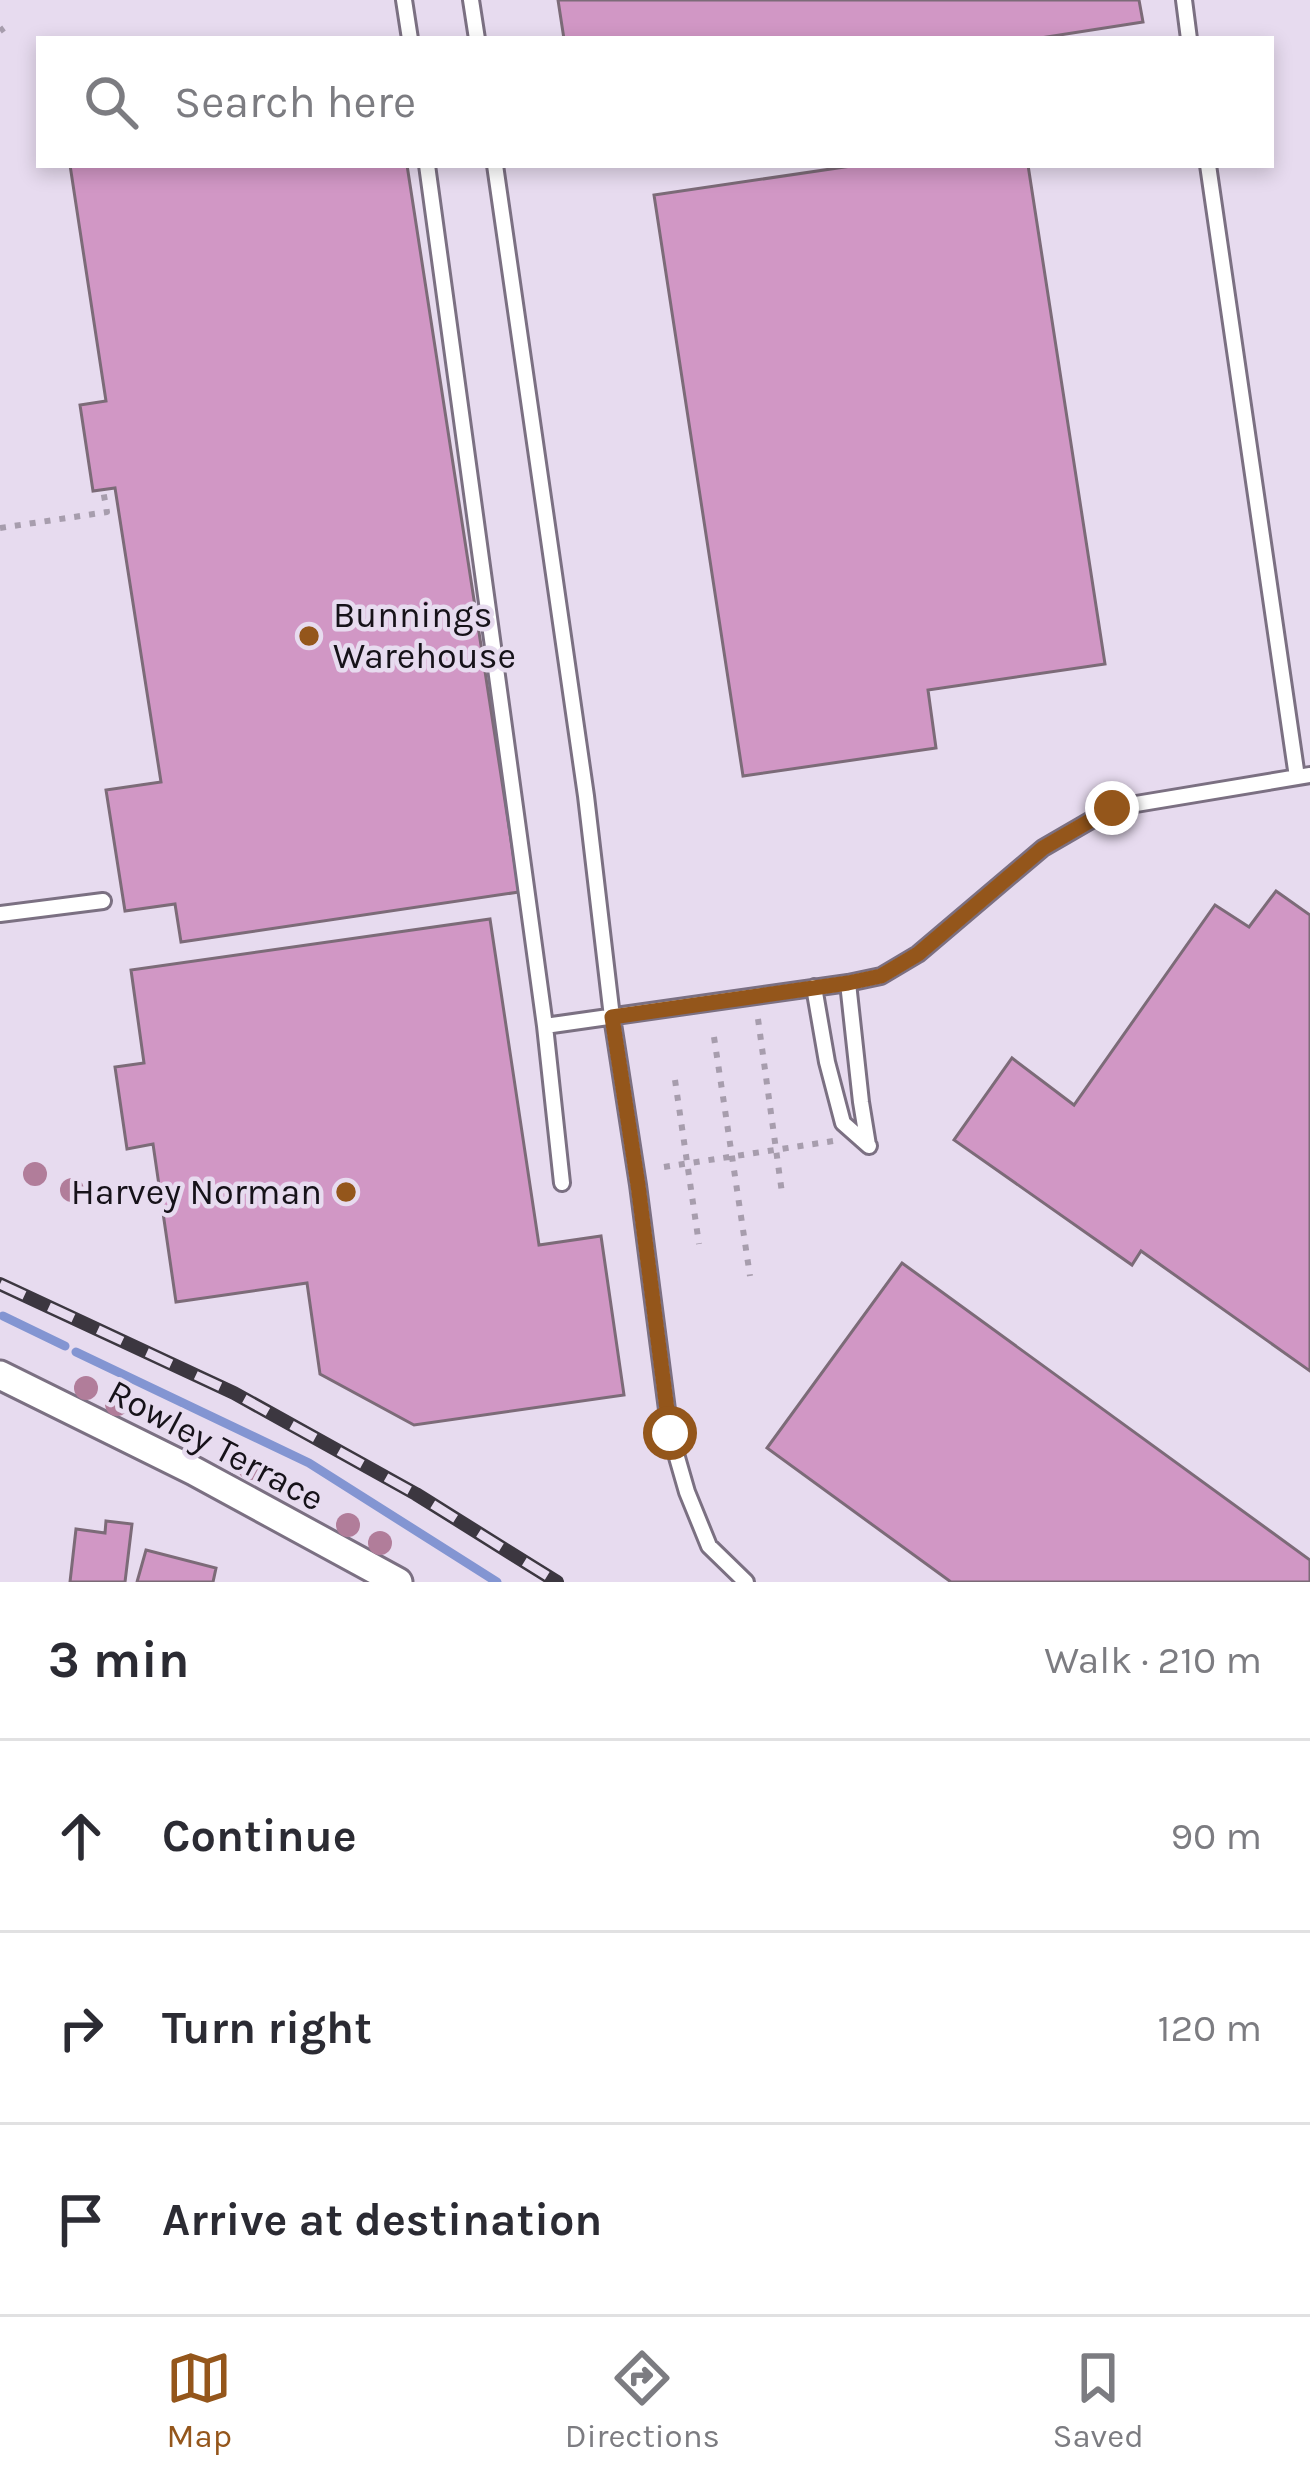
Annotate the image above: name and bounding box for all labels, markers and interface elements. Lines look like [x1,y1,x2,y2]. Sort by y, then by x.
search box [36,36,1274,168]
icon: search [78,69,144,135]
text: Search here [174,76,416,128]
place label: Bunnings Warehouse [333,594,516,677]
marker: Bunnings Warehouse [296,623,322,649]
route end [1085,781,1139,835]
place label: Harvey Norman [71,1171,322,1213]
marker: Harvey Norman [333,1179,359,1205]
street label: Rowley Terrace [101,1370,331,1520]
route start [643,1406,697,1460]
text: 3 min [48,1630,190,1690]
text: Walk · 210 m [1044,1637,1262,1683]
icon: ahead [48,1803,114,1869]
text: Continue [162,1810,357,1862]
text: 90 m [1170,1813,1262,1859]
icon: right [48,1995,114,2061]
text: Turn right [162,2002,372,2054]
text: 120 m [1158,2005,1262,2051]
icon: arrive [48,2187,114,2253]
text: Arrive at destination [162,2194,602,2246]
tab: Map [166,2345,232,2455]
tab: Directions [565,2345,720,2455]
tab: Saved [1053,2345,1144,2455]

